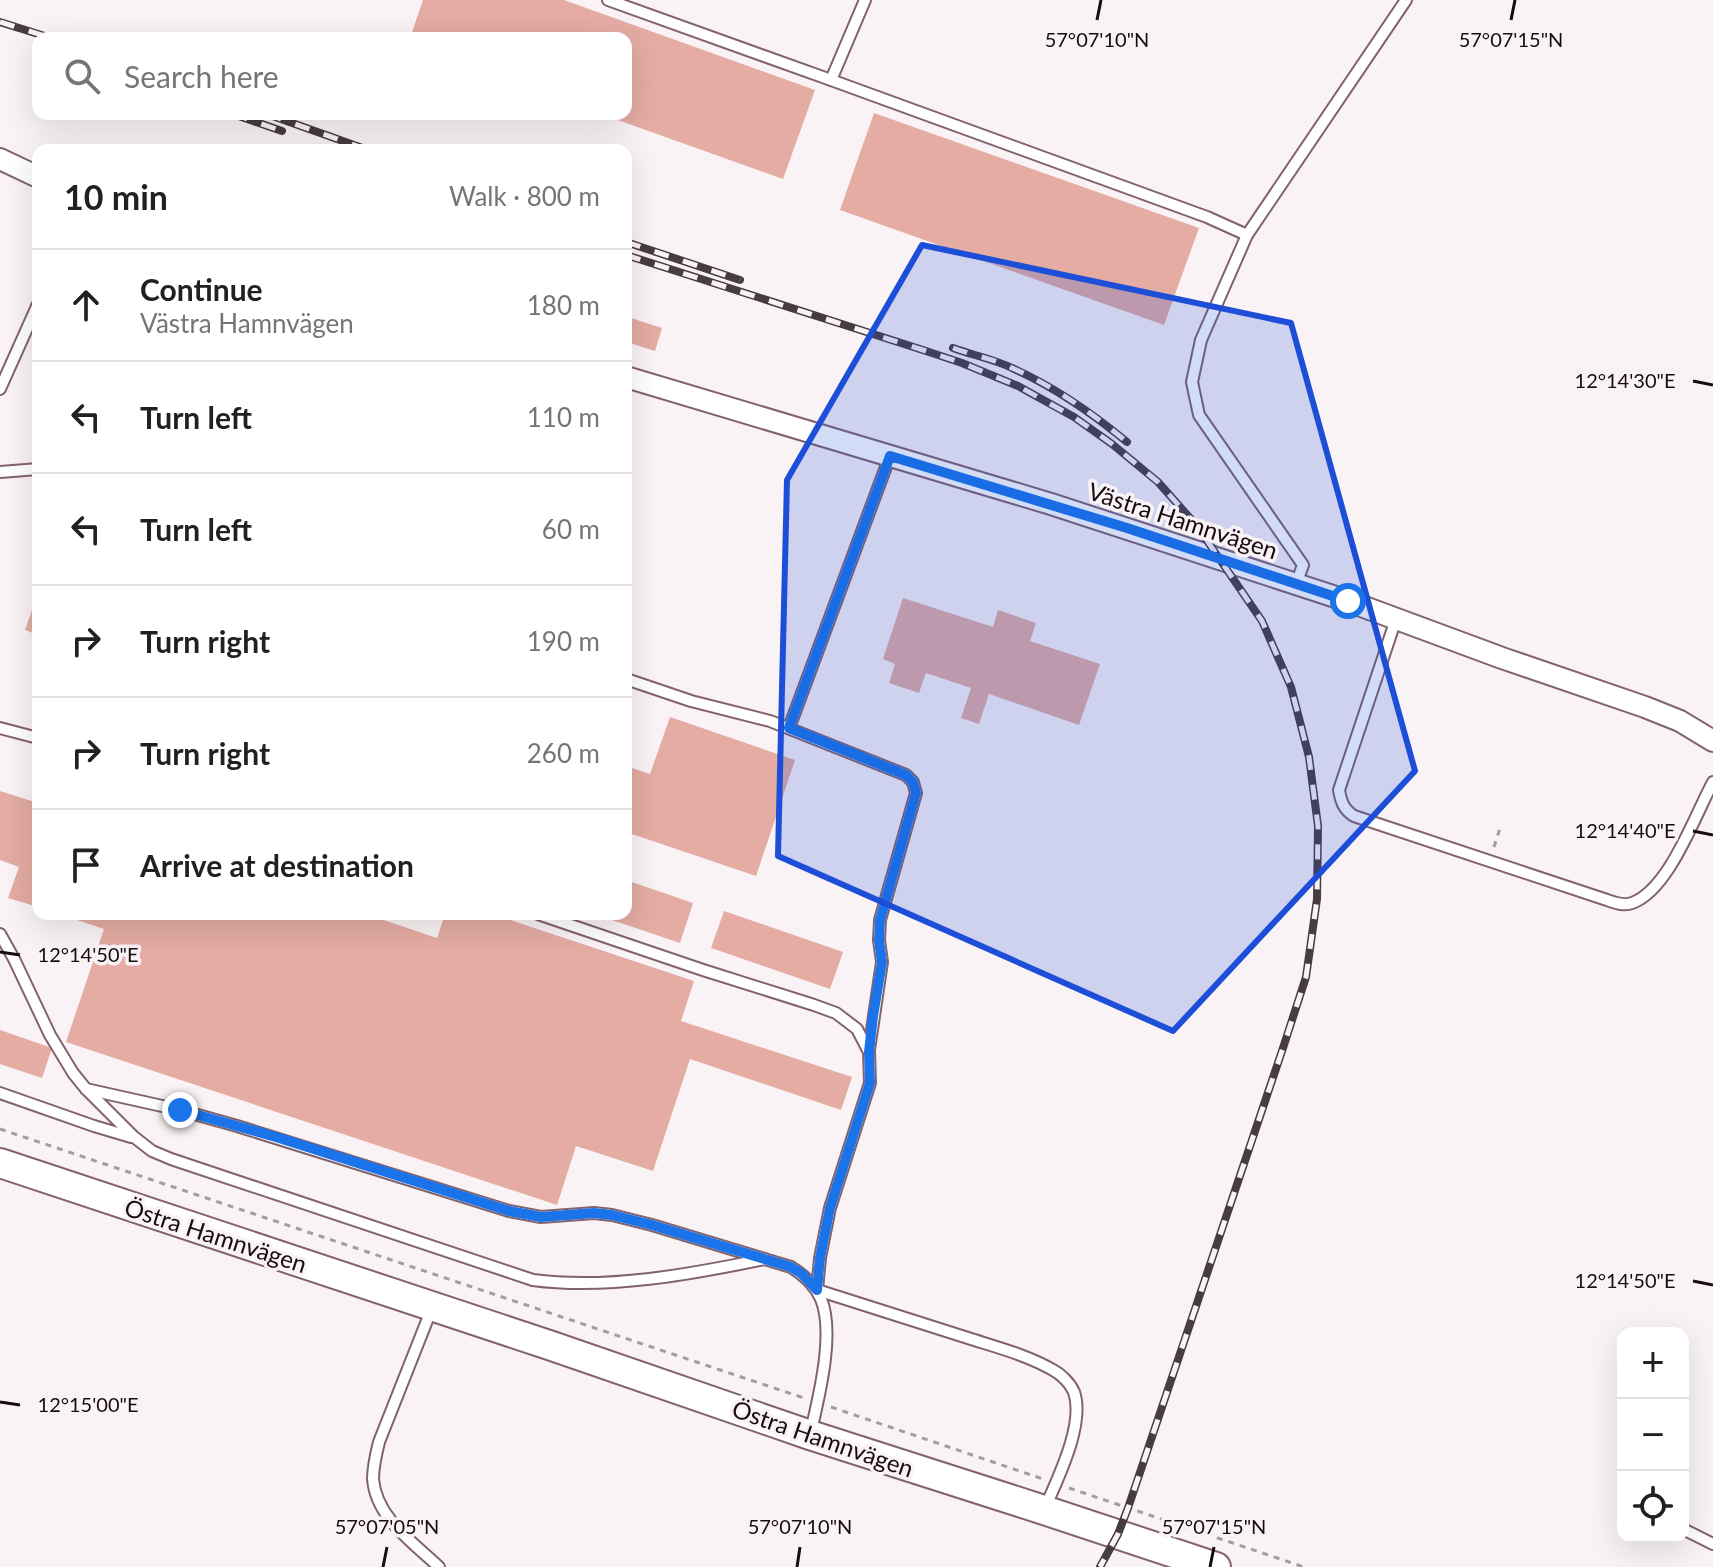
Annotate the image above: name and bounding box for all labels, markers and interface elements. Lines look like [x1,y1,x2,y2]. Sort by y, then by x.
text: 57°07'10"N [1045,27,1149,51]
text: 57°07'15"N [1459,27,1563,51]
search box [32,32,632,120]
icon: search [60,54,104,98]
text: Search here [124,58,279,94]
text: 10 min [64,176,168,217]
text: Walk · 800 m [449,180,600,212]
text: Continue [140,271,263,307]
icon: ahead [64,283,108,327]
text: 180 m [527,289,600,321]
text: Västra Hamnvägen [140,307,354,339]
text: 12°14'30"E [1575,368,1675,392]
icon: left [64,395,108,439]
text: Turn left [140,399,252,435]
text: 110 m [527,401,600,433]
street label: Västra Hamnvägen [1085,476,1281,564]
icon: left [64,507,108,551]
text: Turn left [140,511,252,547]
text: 60 m [542,513,600,545]
route start [1330,583,1366,619]
icon: right [64,619,108,663]
text: Turn right [140,623,270,659]
text: 190 m [527,625,600,657]
icon: right [64,731,108,775]
text: Turn right [140,735,270,771]
text: 260 m [527,737,600,769]
text: 12°14'40"E [1575,818,1675,842]
icon: arrive [64,843,108,887]
text: Arrive at destination [140,847,414,883]
text: 12°14'50"E [38,942,138,966]
route end [162,1092,198,1128]
street label: Östra Hamnvägen [121,1192,311,1278]
text: 12°14'50"E [1575,1268,1675,1292]
map controls [1617,1327,1689,1543]
button: + [1617,1327,1689,1399]
text: 12°15'00"E [38,1392,138,1416]
street label: Östra Hamnvägen [729,1393,917,1483]
button: − [1617,1399,1689,1471]
button: locate [1617,1471,1689,1543]
text: 57°07'05"N [335,1514,439,1538]
text: 57°07'10"N [748,1514,852,1538]
text: 57°07'15"N [1162,1514,1266,1538]

